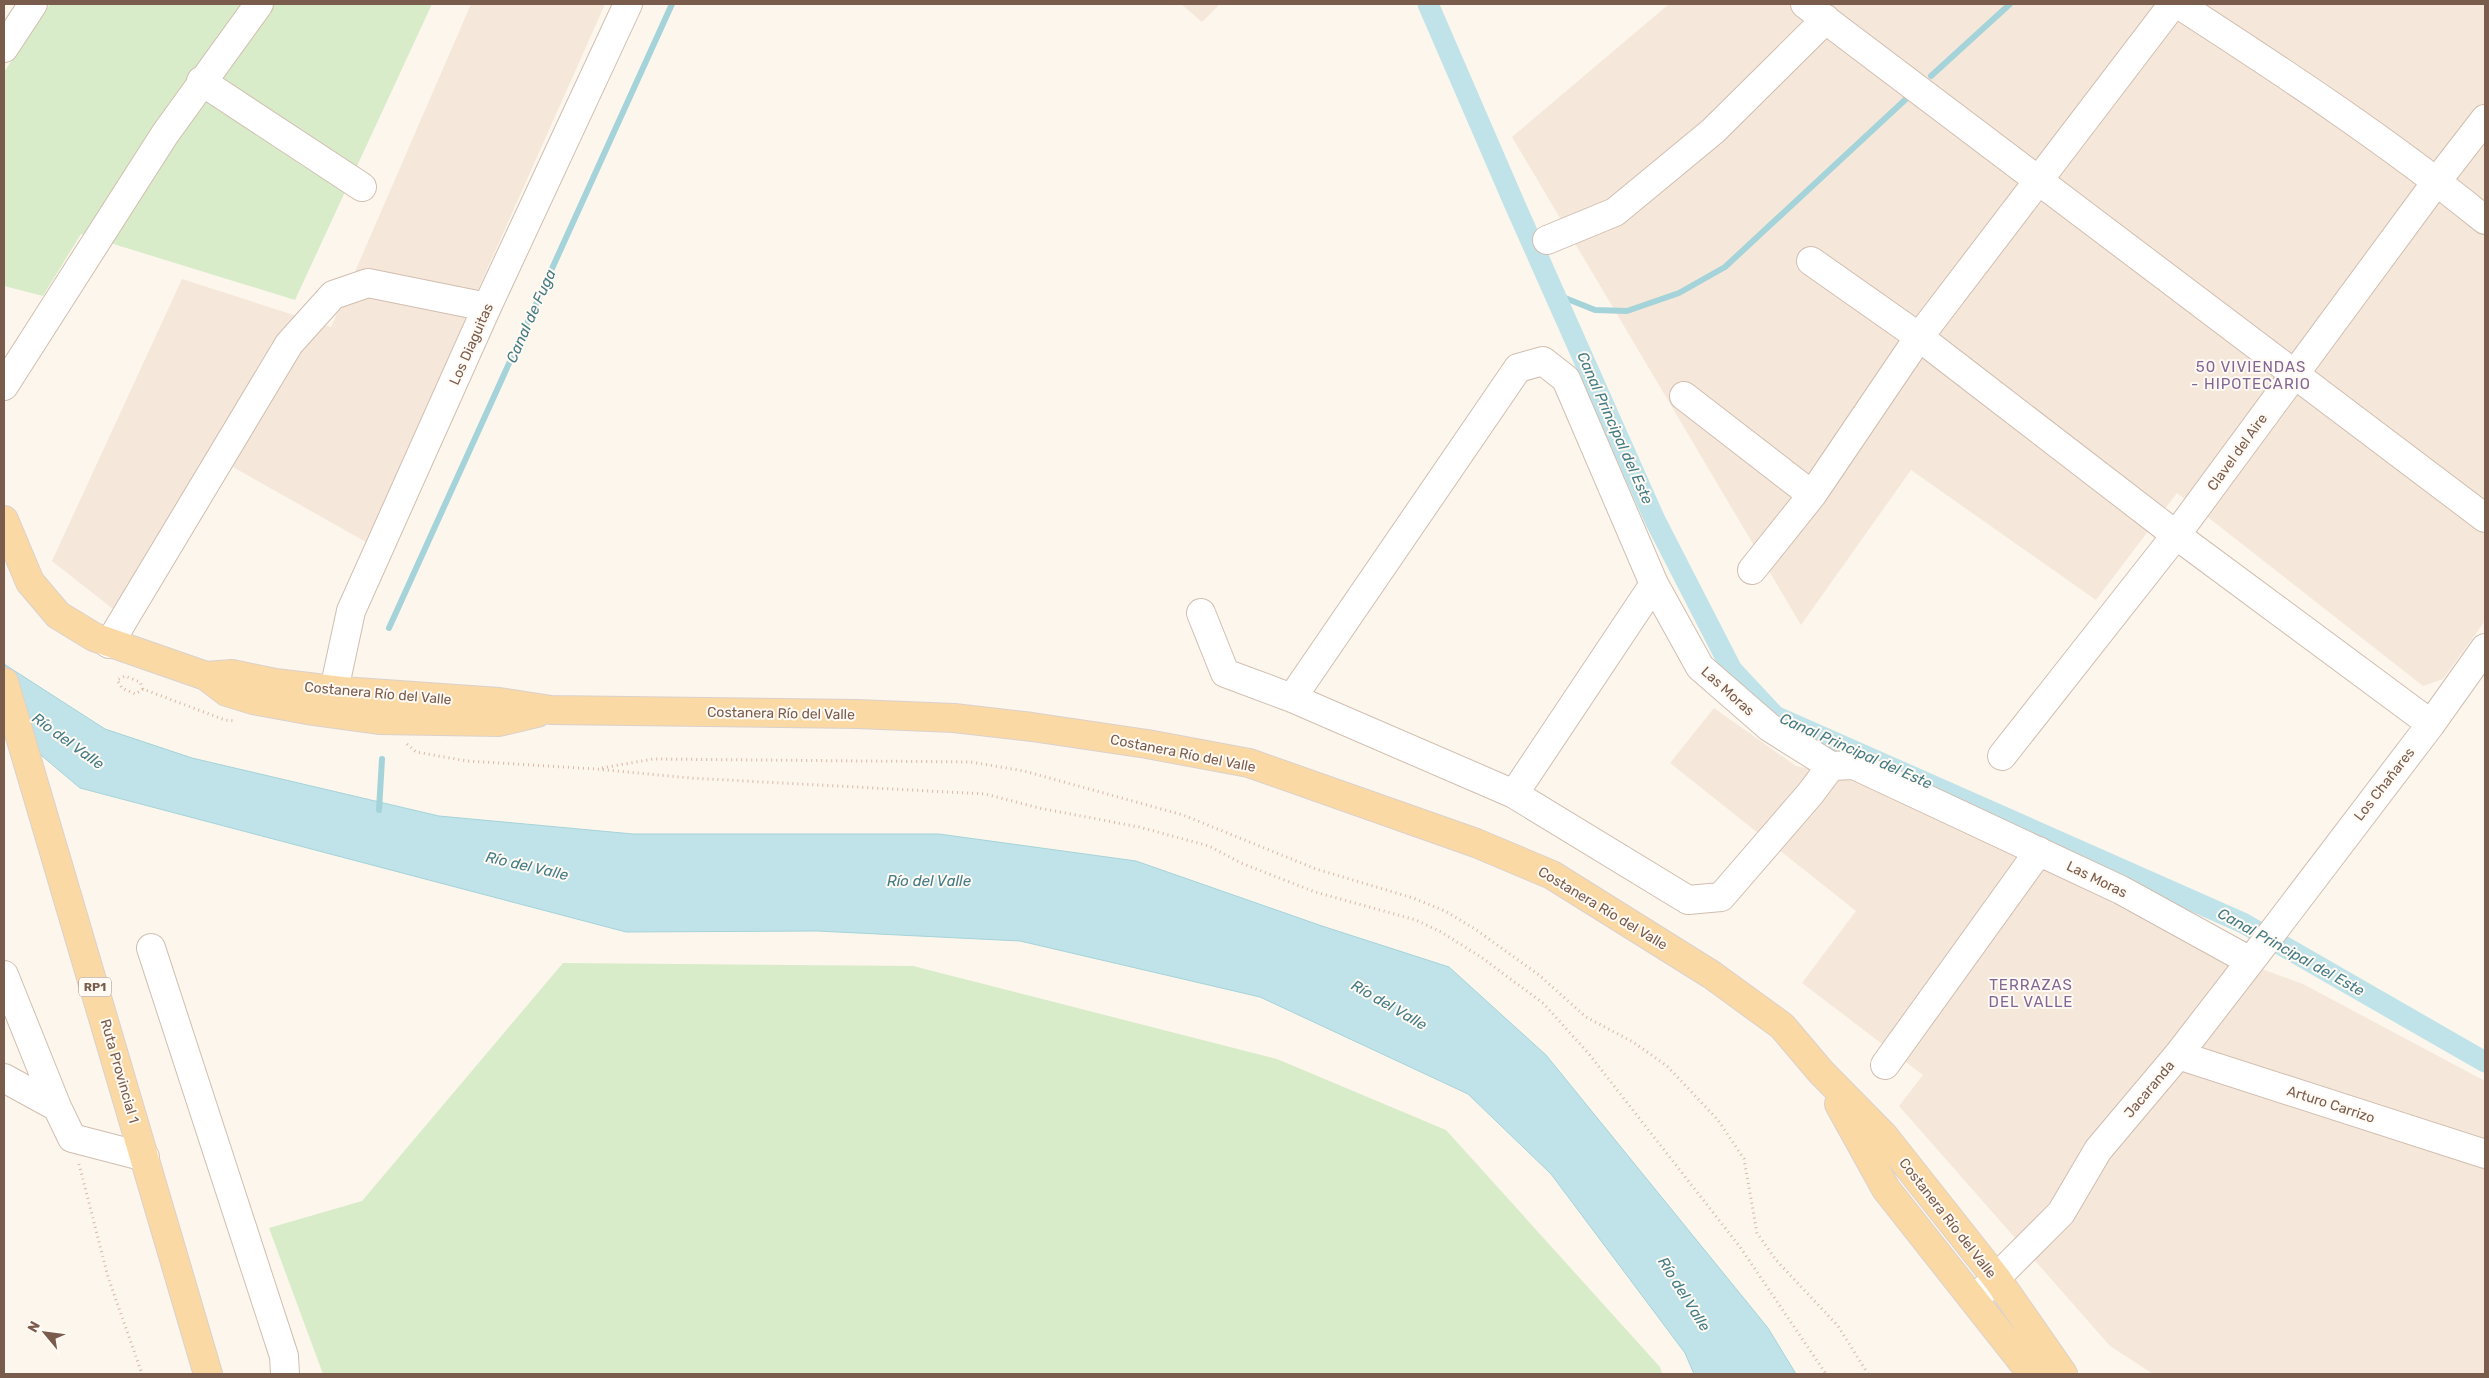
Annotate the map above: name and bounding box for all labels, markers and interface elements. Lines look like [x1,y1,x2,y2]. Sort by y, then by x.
water label: Canal de Fuga [502,266,560,366]
street label: Los Diaguitas [446,301,497,388]
water label: Canal Principal del Este [1573,349,1657,507]
district label: 50 VIVIENDAS - HIPOTECARIO [2191,358,2311,393]
street label: Clavel del Aire [2204,410,2271,494]
street label: Las Moras [1698,663,1758,720]
street label: Costanera Río del Valle [304,679,452,708]
street label: Costanera Río del Valle [707,704,855,723]
water label: Río del Valle [29,709,108,773]
water label: Canal Principal del Este [1777,709,1935,793]
street label: Costanera Río del Valle [1109,731,1257,776]
street label: Los Chañares [2351,744,2418,824]
water label: Río del Valle [484,848,571,884]
street label: Las Moras [2064,857,2130,901]
street label: Costanera Río del Valle [1535,863,1671,954]
water label: Río del Valle [887,872,972,890]
water label: Canal Principal del Este [2215,904,2368,1000]
water label: Río del Valle [1348,976,1431,1034]
district label: TERRAZAS DEL VALLE [1989,976,2073,1011]
road number: RP1 [79,978,111,996]
street label: Ruta Provincial 1 [97,1017,143,1125]
street label: Jacaranda [2121,1057,2178,1121]
street label: Arturo Carrizo [2285,1082,2377,1127]
street label: Costanera Río del Valle [1895,1155,2000,1282]
water label: Río del Valle [1654,1253,1714,1335]
north arrow [20,1308,70,1358]
text: N [24,1318,44,1335]

